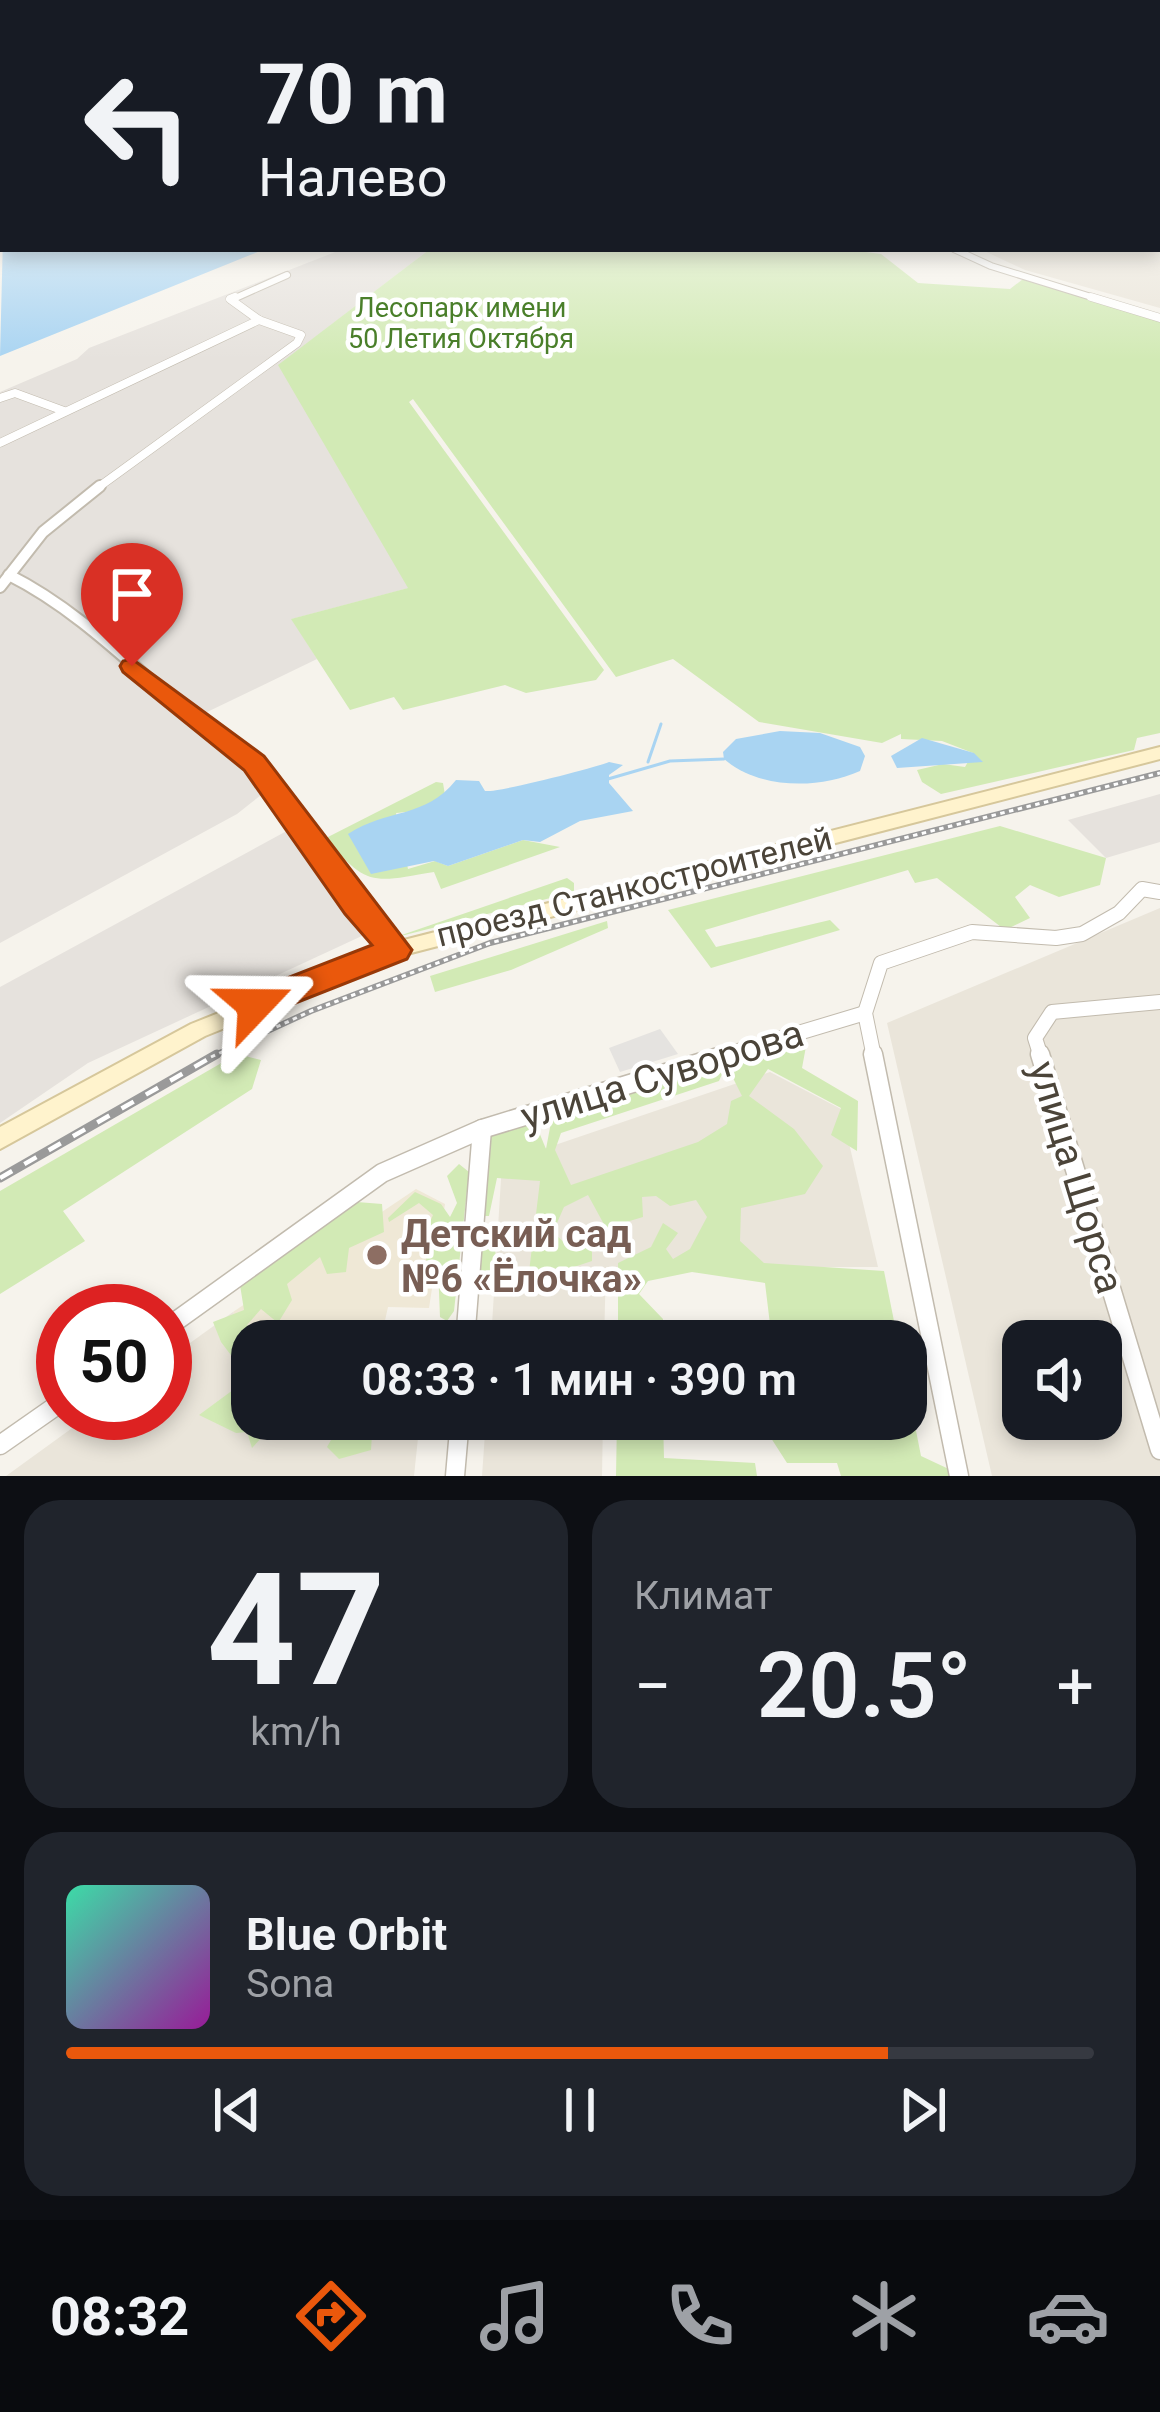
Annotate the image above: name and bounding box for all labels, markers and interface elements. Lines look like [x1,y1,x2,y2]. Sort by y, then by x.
text: 70 m [258,45,448,144]
icon: left [60,48,216,204]
text: Налево [258,146,447,209]
park label: Лесопарк имени 50 Летия Октября [348,292,574,355]
pin [81,543,183,666]
icon: arrive [99,561,165,627]
street label: проезд Станкостроителей [432,818,836,955]
position arrow [192,942,318,1068]
street label: улица Суворова [516,1010,809,1140]
street label: улица Щорса [1019,1056,1133,1299]
place label: Детский сад №6 «Ёлочка» [401,1211,642,1302]
marker: Детский сад №6 «Ёлочка» [364,1242,390,1268]
speed limit sign: 50 [36,1284,192,1440]
map controls [1002,1320,1122,1440]
button: sound [1002,1320,1122,1440]
text: 08:33 · 1 мин · 390 m [361,1353,797,1406]
text: 47 [206,1539,386,1722]
text: Климат [634,1573,773,1619]
text: 20.5° [757,1634,971,1739]
text: − [634,1648,672,1725]
text: + [1057,1648,1094,1725]
text: km/h [250,1709,342,1755]
text: Blue Orbit [246,1908,447,1961]
text: Sona [246,1961,334,2007]
icon: previous [204,2077,270,2143]
icon: pause [547,2077,613,2143]
icon: next [890,2077,956,2143]
icon: directions [289,2274,373,2358]
icon: music [473,2274,557,2358]
icon: phone [658,2274,742,2358]
icon: climate [842,2274,926,2358]
icon: car [1026,2274,1110,2358]
text: 08:32 [50,2285,189,2348]

